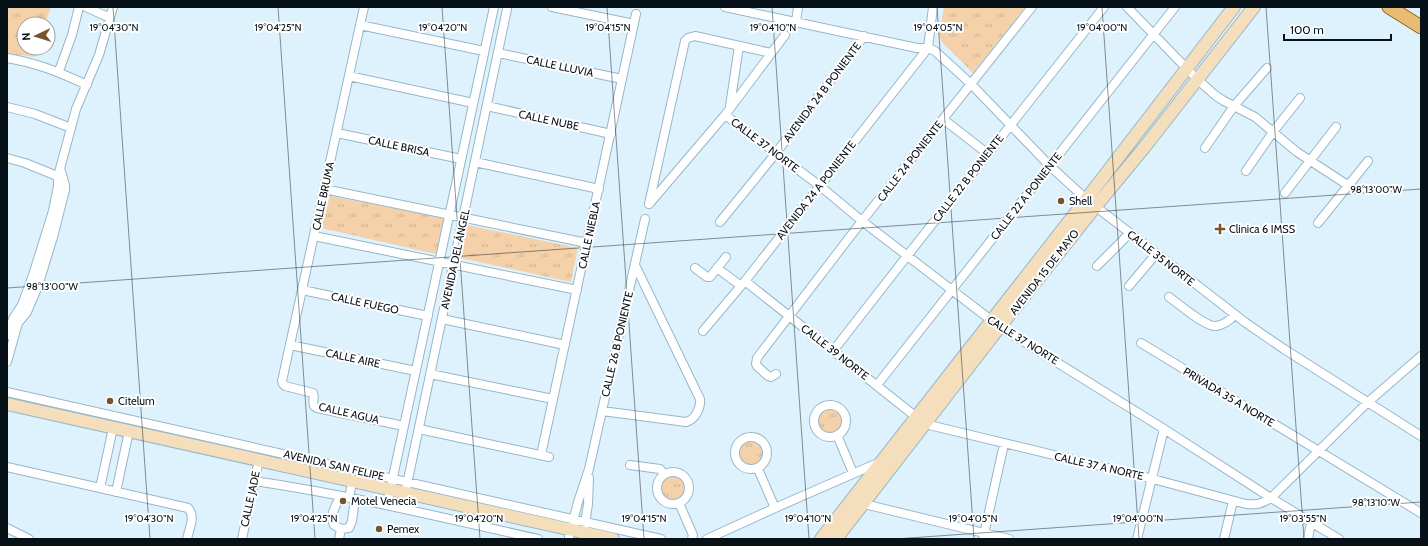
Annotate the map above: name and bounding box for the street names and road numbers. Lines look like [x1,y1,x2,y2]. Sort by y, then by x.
street label: AVENIDA 24 B PONIENTE [780,39,864,145]
street label: CALLE LLUVIA [525,52,595,80]
street label: CALLE NUBE [517,107,581,133]
street label: CALLE 37 NORTE [728,115,802,175]
street label: CALLE 24 PONIENTE [874,118,946,204]
street label: CALLE 22 B PONIENTE [929,131,1007,225]
street label: CALLE BRISA [367,133,431,159]
street label: AVENIDA 24 A PONIENTE [773,138,859,242]
street label: CALLE 22 A PONIENTE [987,149,1065,243]
street label: CALLE BRUMA [309,160,337,232]
street label: CALLE NIEBLA [575,200,603,270]
street label: AVENIDA DEL ÁNGEL [438,207,473,310]
street label: AVENIDA 15 DE MAYO [1006,226,1082,318]
street label: CALLE 35 NORTE [1124,227,1198,289]
street label: CALLE FUEGO [330,289,401,317]
street label: CALLE 26 B PONIENTE [598,290,636,398]
street label: CALLE 37 NORTE [985,312,1061,368]
street label: CALLE 39 NORTE [798,321,872,383]
street label: CALLE AIRE [324,345,382,371]
street label: PRIVADA 35 A NORTE [1181,364,1277,430]
street label: CALLE AGUA [317,399,381,427]
street label: AVENIDA SAN FELIPE [282,447,386,483]
street label: CALLE 37 A NORTE [1053,449,1145,483]
street label: CALLE JADE [237,470,263,528]

